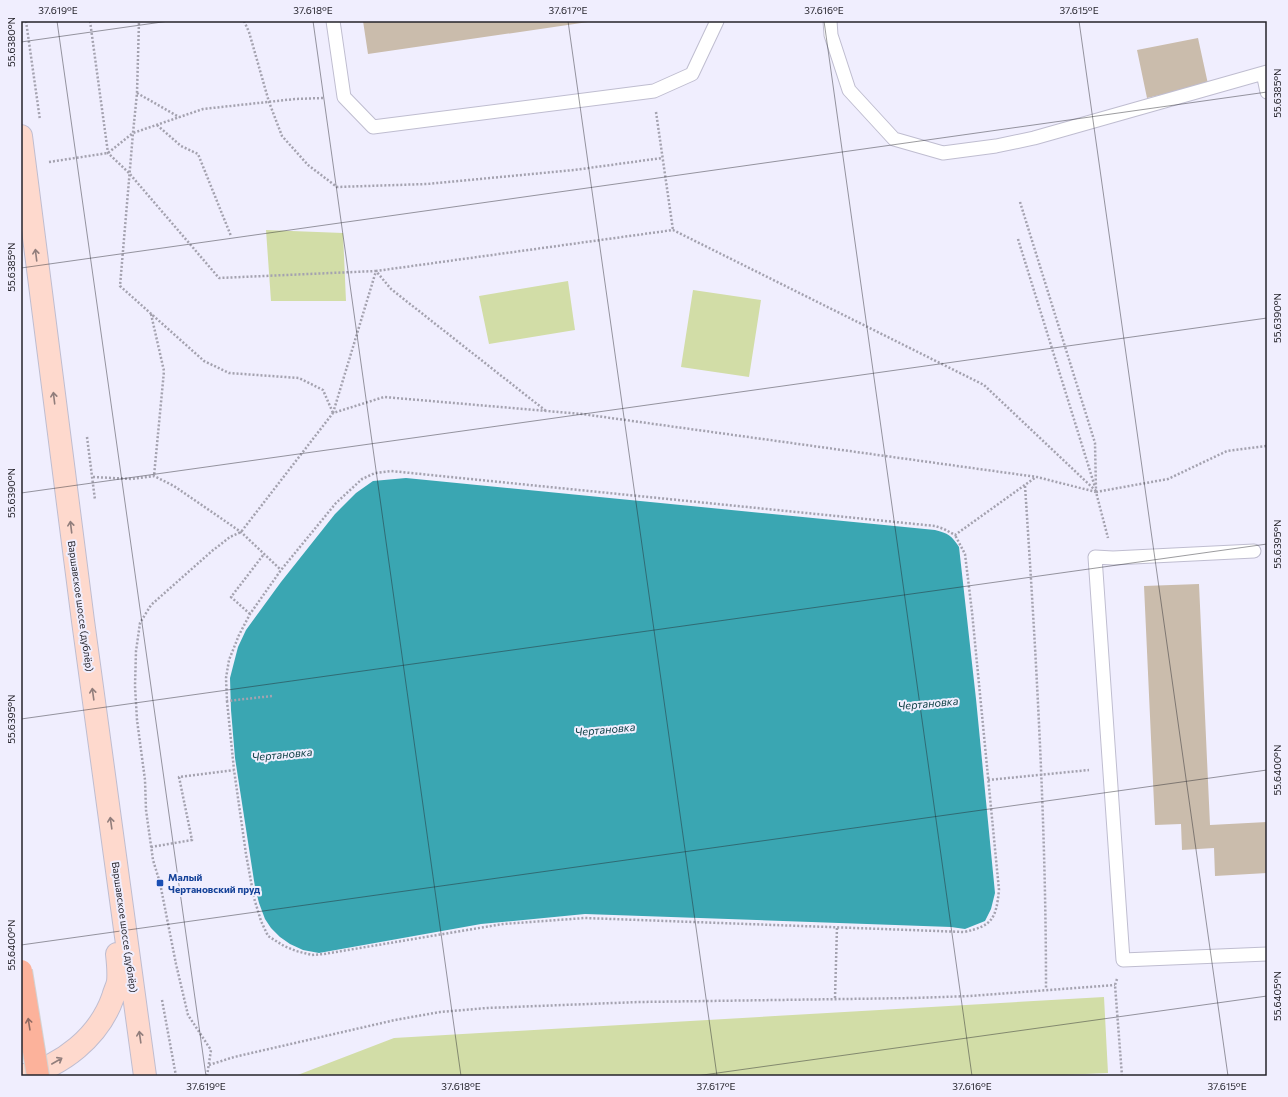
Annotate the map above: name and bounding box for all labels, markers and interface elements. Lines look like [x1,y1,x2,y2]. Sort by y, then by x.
text: 37.619°E [38,4,78,16]
text: 37.618°E [293,4,333,16]
text: 37.617°E [549,4,587,16]
text: 37.616°E [804,4,844,16]
text: 37.615°E [1059,4,1099,16]
text: 55.6380°N [5,17,17,67]
text: 55.6385°N [1271,68,1283,118]
text: 55.6385°N [5,242,17,292]
one-way arrow [32,249,40,262]
text: 55.6390°N [1271,293,1283,343]
one-way arrow [51,392,58,405]
text: 55.6390°N [5,468,17,518]
text: 55.6395°N [1271,519,1283,569]
one-way arrow [67,521,75,534]
street label: Варшавское шоссе (дублёр) [66,540,96,672]
one-way arrow [89,688,97,701]
text: 55.6395°N [5,694,17,744]
water label: Чертановка [897,694,959,712]
water label: Чертановка [574,720,636,738]
water label: Чертановка [251,745,313,763]
text: 55.6400°N [1271,745,1283,795]
one-way arrow [107,816,115,829]
street label: Варшавское шоссе (дублёр) [110,861,140,993]
place label: Малый Чертановский пруд [168,871,261,895]
marker: Малый Чертановский пруд [155,878,165,888]
text: 55.6400°N [5,920,17,970]
text: 55.6405°N [1271,971,1283,1021]
one-way arrow [25,1018,33,1031]
one-way arrow [136,1031,144,1044]
one-way arrow [51,1057,63,1065]
text: 37.619°E [186,1080,226,1092]
text: 37.618°E [441,1080,481,1092]
text: 37.617°E [697,1080,735,1092]
text: 37.616°E [952,1080,992,1092]
text: 37.615°E [1207,1080,1247,1092]

